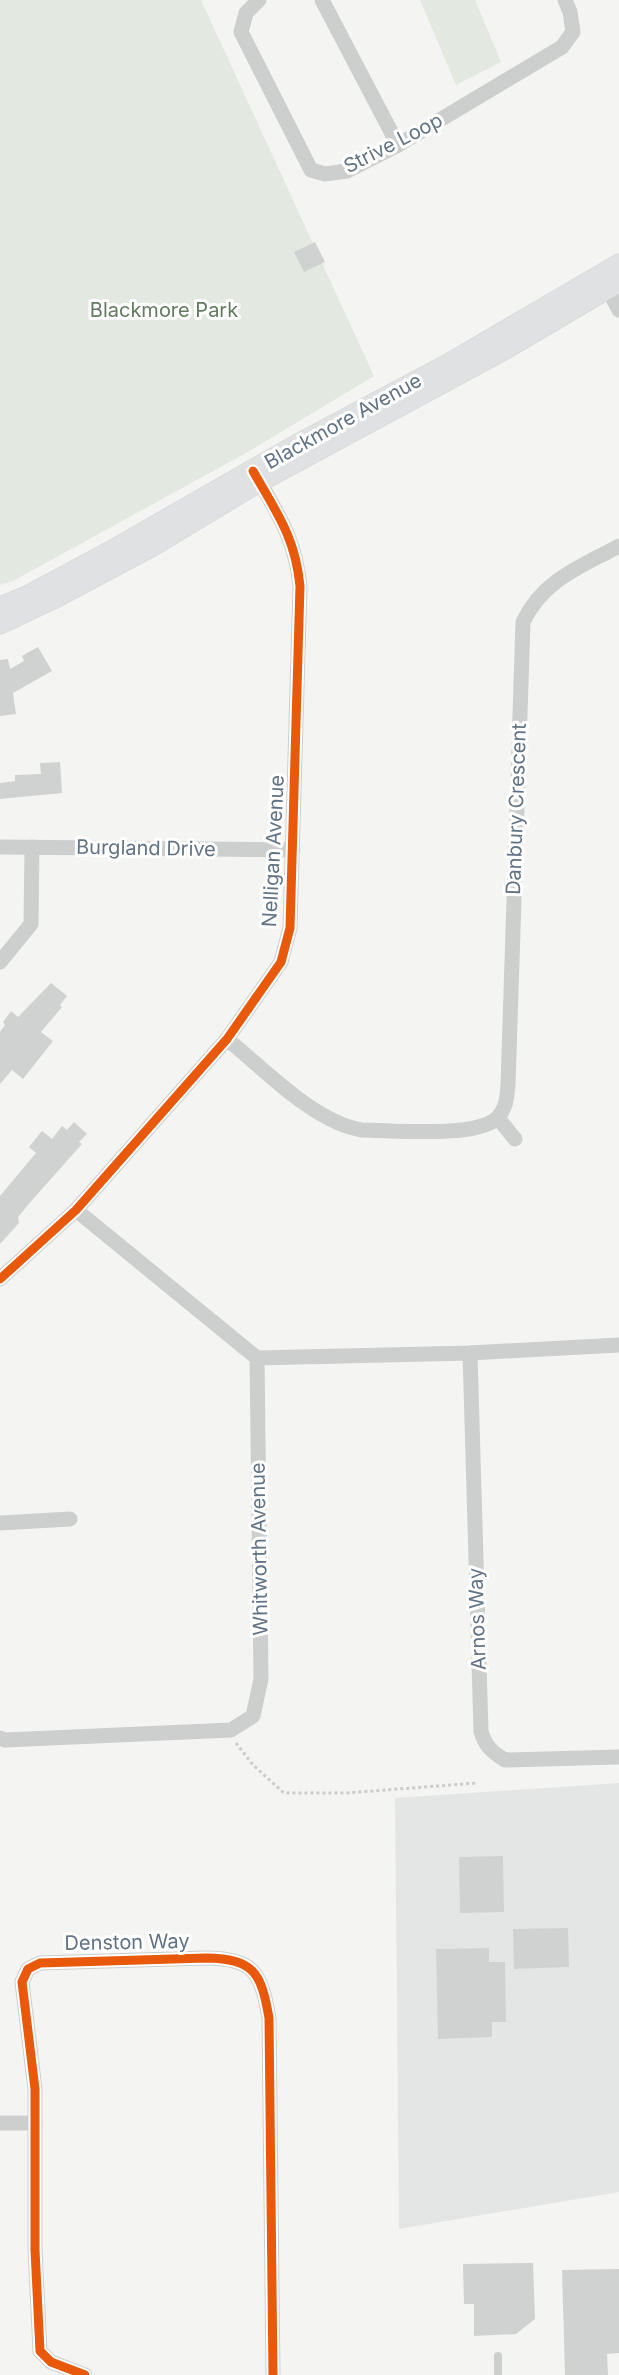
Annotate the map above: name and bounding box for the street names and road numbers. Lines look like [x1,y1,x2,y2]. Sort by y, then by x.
street label: Strive Loop [340,108,446,178]
street label: Blackmore Avenue [260,368,426,474]
street label: Danbury Crescent [501,722,531,895]
street label: Nelligan Avenue [257,774,289,928]
street label: Burgland Drive [76,835,216,861]
street label: Whitworth Avenue [245,1462,273,1636]
street label: Arnos Way [463,1567,491,1671]
street label: Denston Way [64,1929,190,1955]

